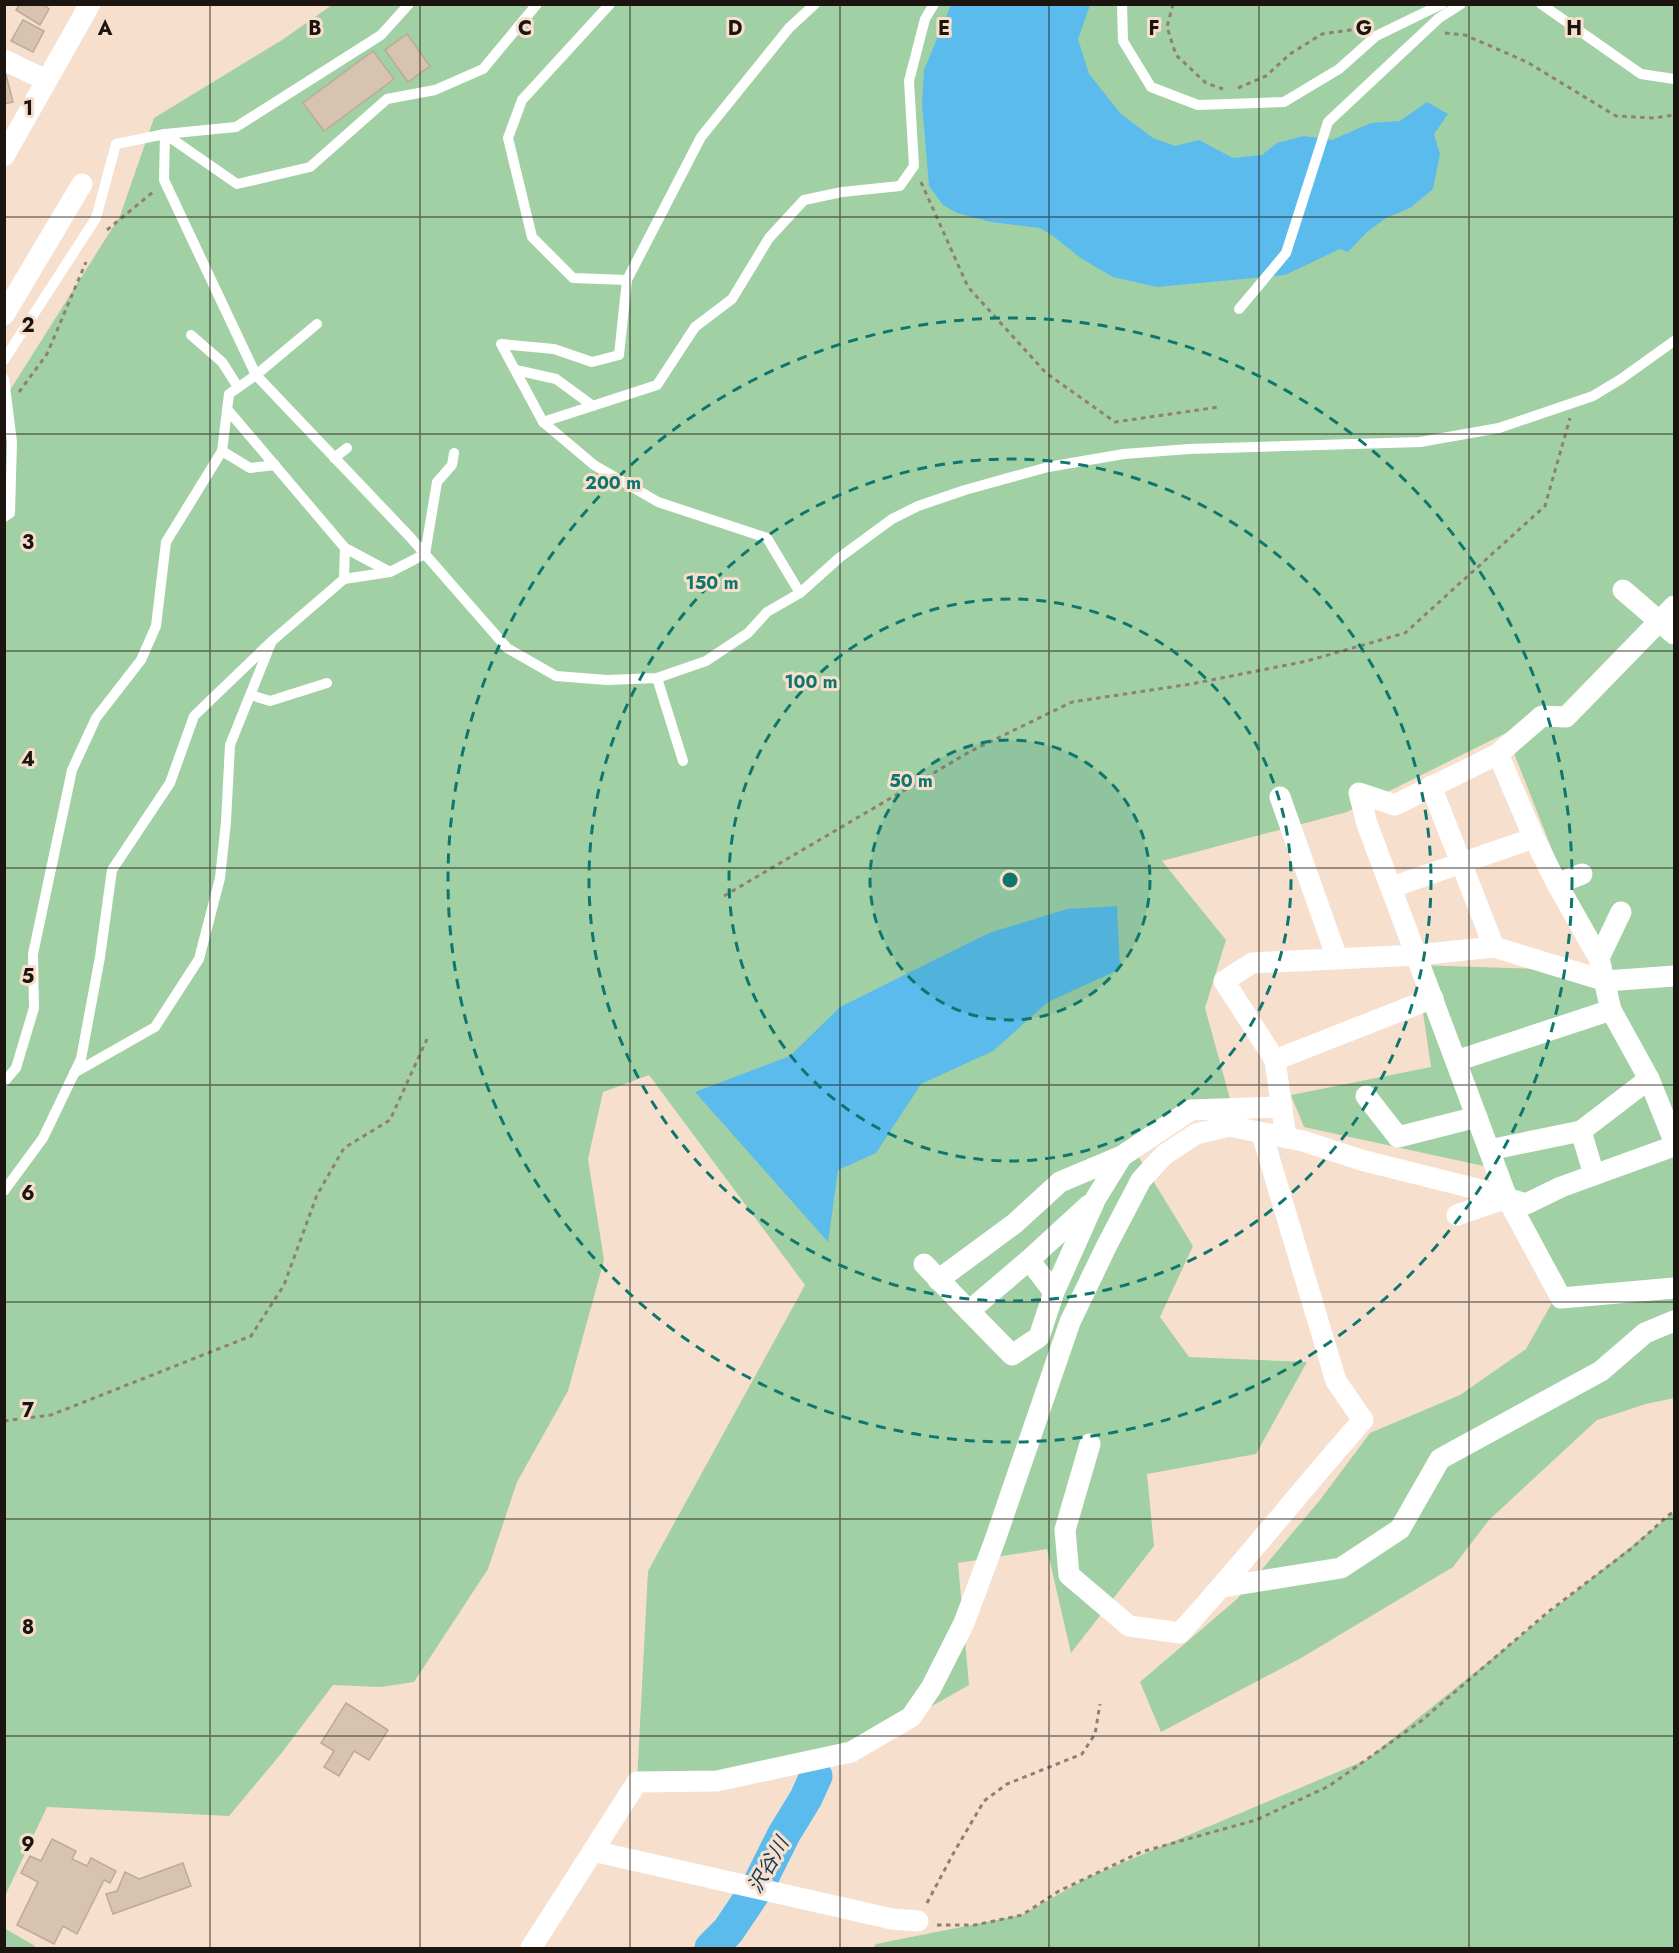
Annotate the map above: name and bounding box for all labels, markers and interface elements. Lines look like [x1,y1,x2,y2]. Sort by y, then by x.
text: A [97,14,113,43]
text: B [308,14,322,43]
text: C [518,14,532,43]
text: D [728,14,742,43]
text: E [938,14,950,43]
text: F [1148,14,1160,43]
text: G [1356,14,1372,43]
text: H [1566,14,1582,43]
text: 1 [23,94,33,123]
text: 2 [21,311,35,340]
text: 200 m [585,470,641,496]
text: 3 [22,528,34,557]
text: 150 m [686,570,738,596]
text: 100 m [784,669,838,695]
text: 4 [21,745,35,774]
text: 50 m [889,768,933,794]
centre of rings [1000,870,1020,890]
text: 5 [22,962,35,991]
text: 6 [21,1179,35,1208]
text: 7 [22,1396,35,1425]
text: 8 [22,1613,34,1642]
text: 9 [21,1830,35,1859]
water label: 沢谷川 [741,1830,797,1898]

